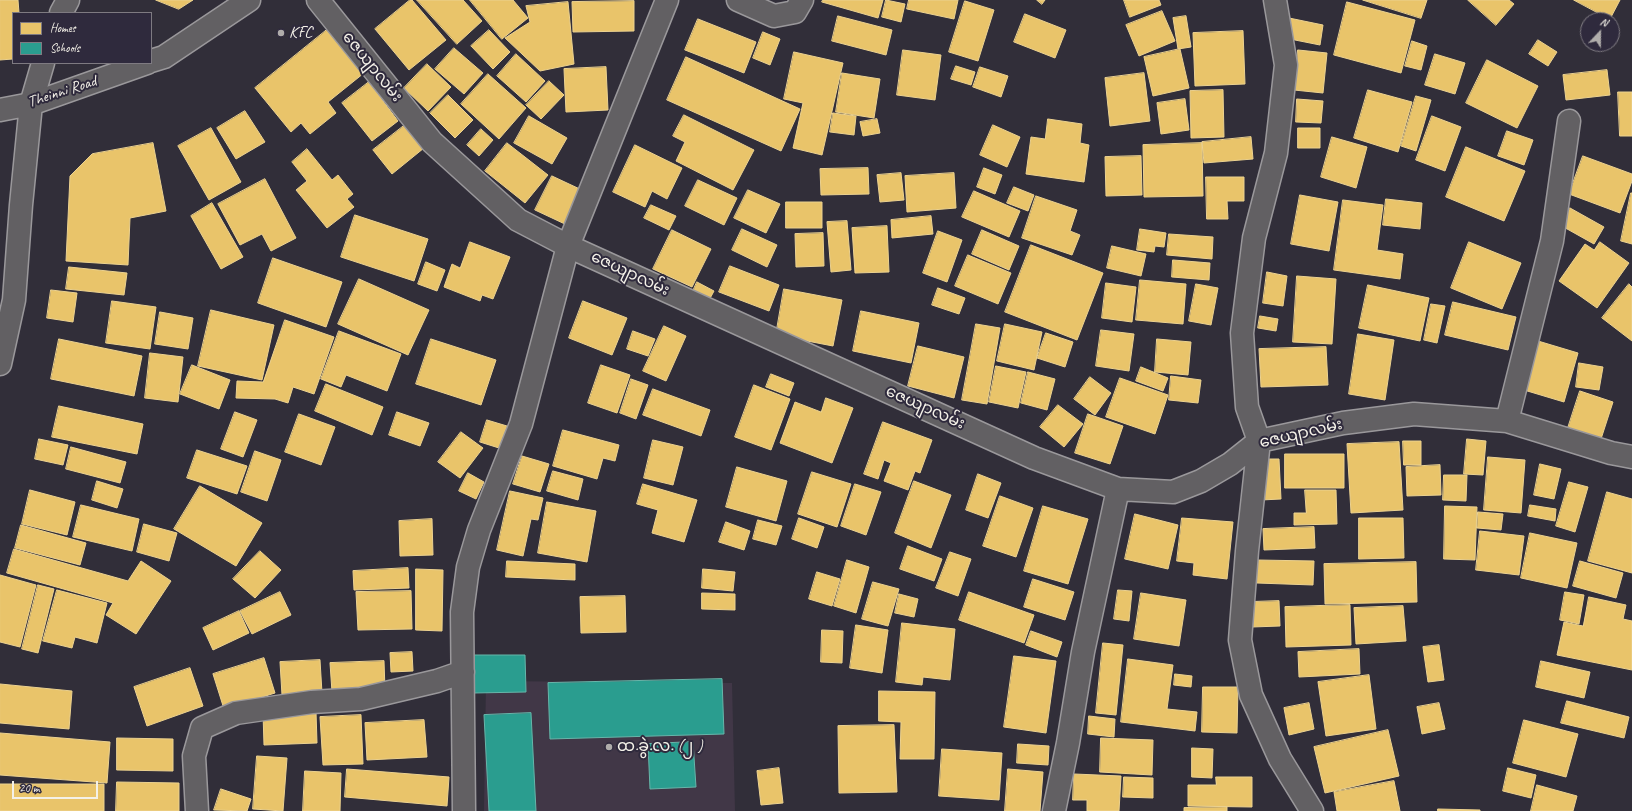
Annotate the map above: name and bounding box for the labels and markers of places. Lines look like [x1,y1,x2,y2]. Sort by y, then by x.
place label: KFC [289,23,312,43]
marker: KFC [276,28,286,38]
place label: ထ.ခွဲ.လ. (၂ ) [617,737,702,757]
marker: ထ.ခွဲ.လ. (၂ ) [604,742,614,752]

